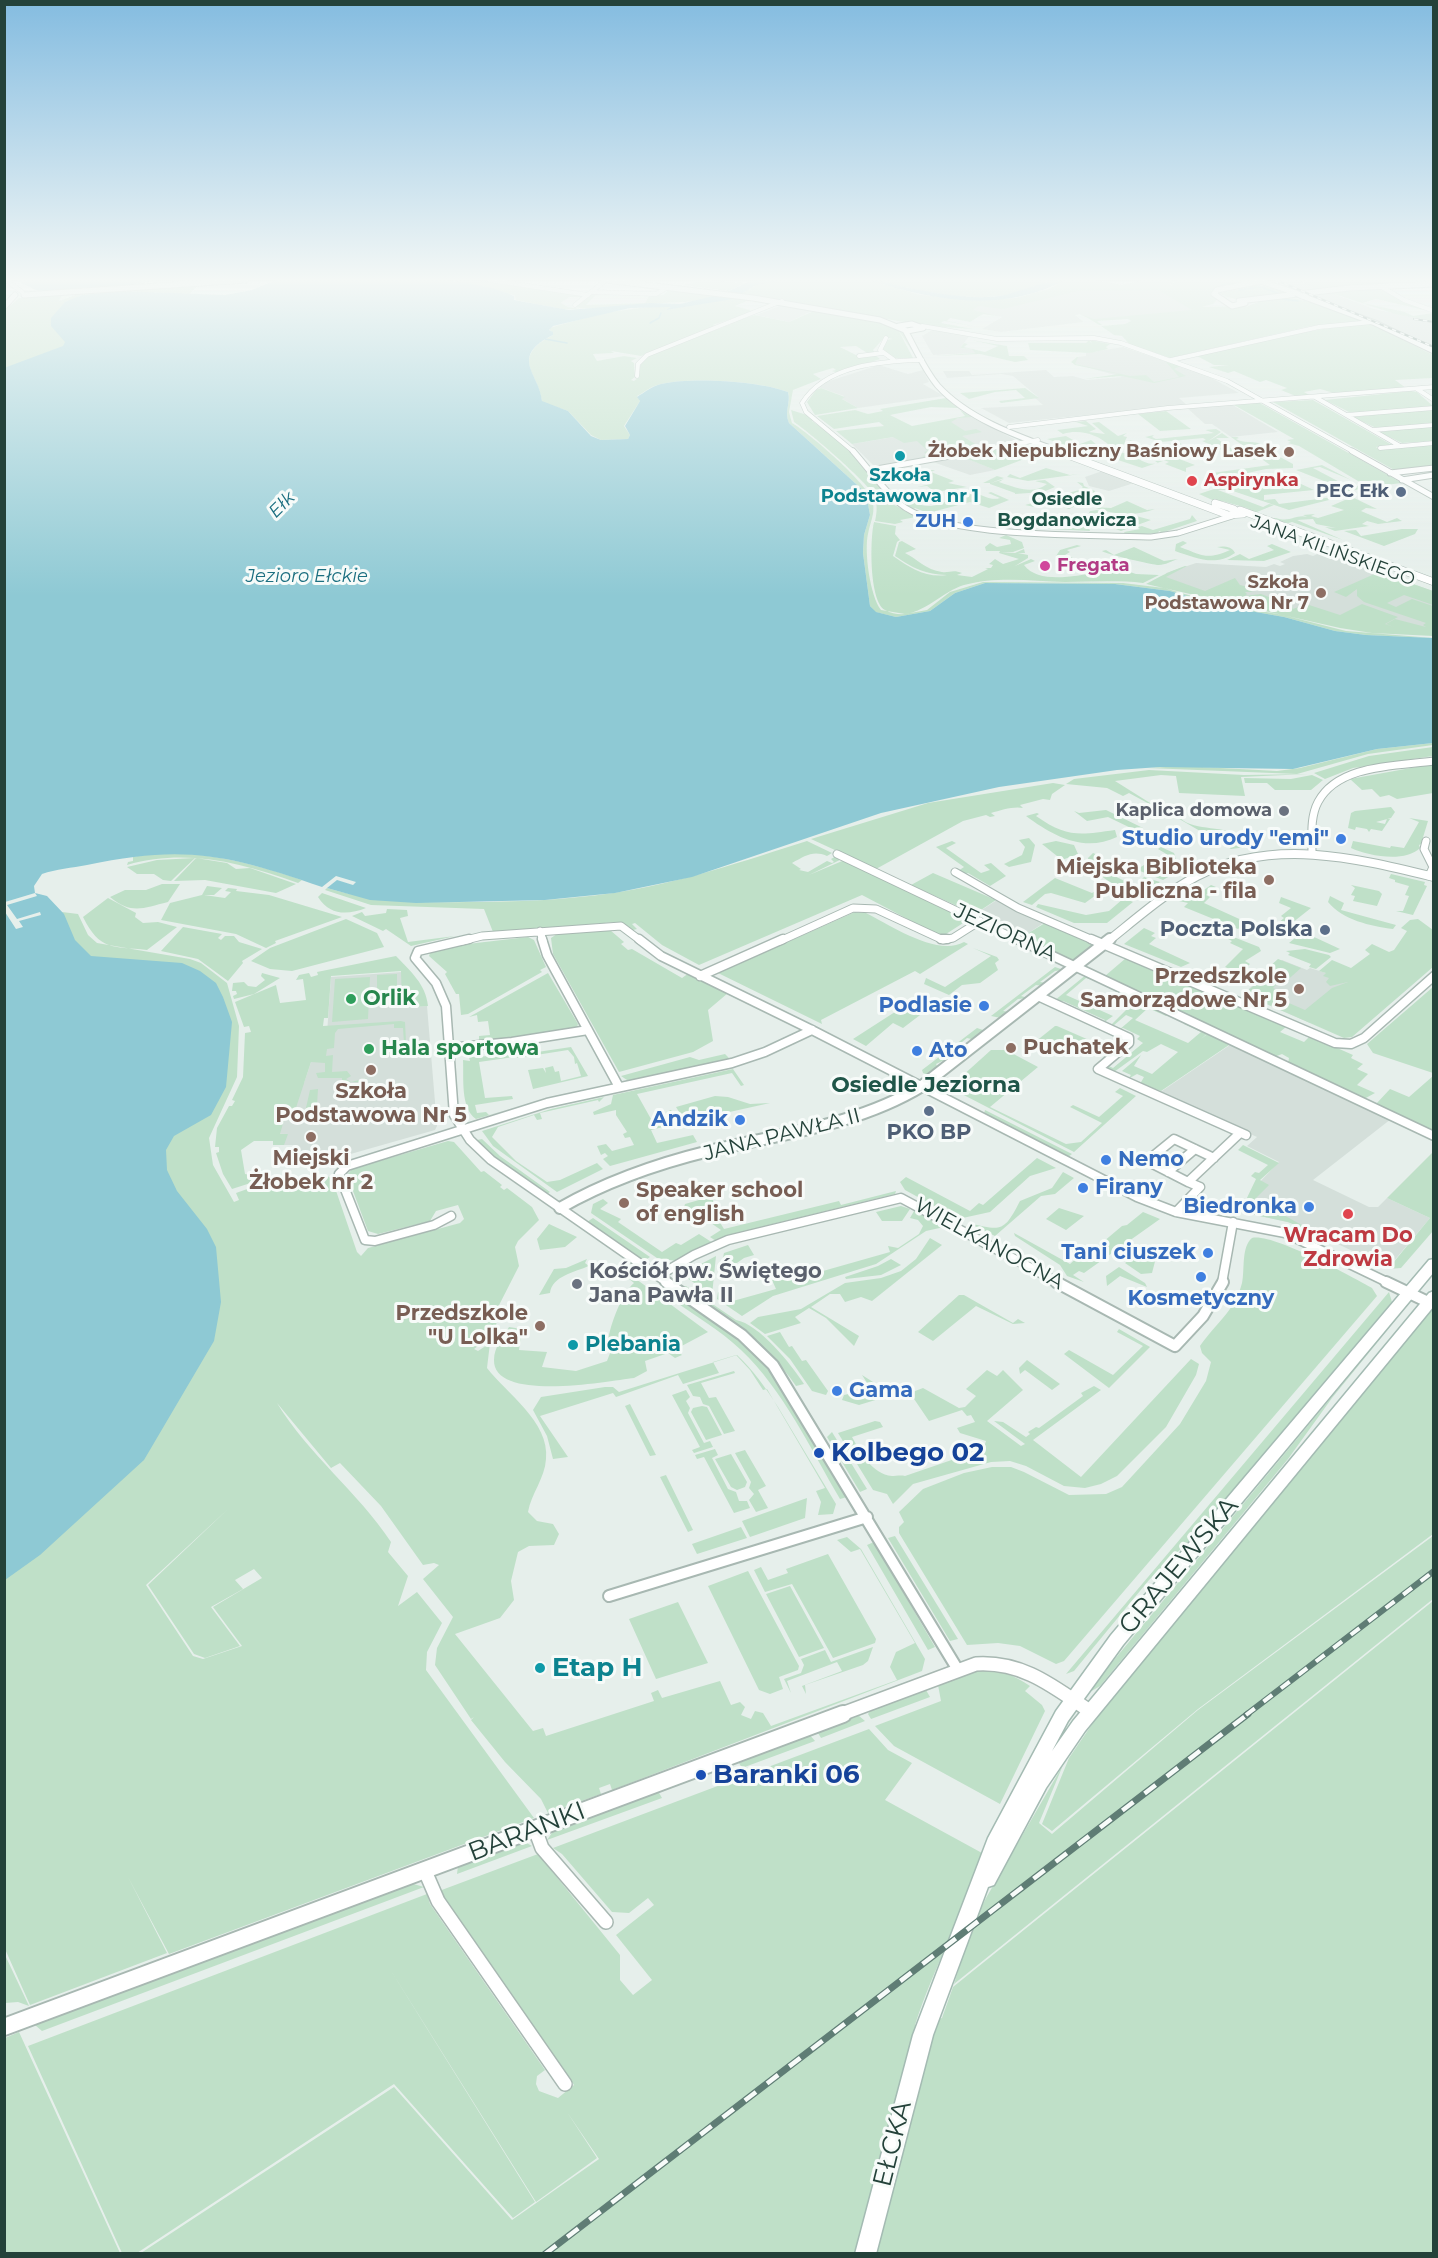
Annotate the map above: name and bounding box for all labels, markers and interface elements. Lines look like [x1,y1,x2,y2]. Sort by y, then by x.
place label: Żłobek Niepubliczny Baśniowy Lasek [928,441,1277,463]
marker: Żłobek Niepubliczny Baśniowy Lasek [1282,445,1296,459]
marker: Szkoła Podstawowa nr 1 [893,449,907,463]
place label: Szkoła Podstawowa nr 1 [821,465,979,508]
place label: Aspirynka [1204,470,1299,492]
marker: Aspirynka [1185,474,1199,488]
place label: PEC Ełk [1316,481,1389,503]
marker: PEC Ełk [1394,485,1408,499]
water label: Ełk [264,487,300,523]
district label: Osiedle Bogdanowicza [997,489,1137,532]
place label: ZUH [915,511,956,533]
street label: JANA KILIŃSKIEGO [1248,511,1418,591]
marker: ZUH [961,515,975,529]
place label: Fregata [1057,555,1130,577]
marker: Fregata [1038,559,1052,573]
water label: Jezioro Ełckie [246,566,368,588]
place label: Szkoła Podstawowa Nr 7 [1144,572,1309,614]
marker: Szkoła Podstawowa Nr 7 [1314,586,1328,600]
place label: Kaplica domowa [1115,800,1272,822]
marker: Kaplica domowa [1277,804,1291,818]
place label: Studio urody "emi" [1122,826,1329,852]
marker: Studio urody "emi" [1334,832,1348,846]
place label: Miejska Biblioteka Publiczna - fila [1056,855,1257,905]
marker: Miejska Biblioteka Publiczna - fila [1262,873,1276,887]
street label: JEZIORNA [950,898,1060,968]
place label: Poczta Polska [1160,917,1313,943]
marker: Poczta Polska [1318,923,1332,937]
place label: Przedszkole Samorządowe Nr 5 [1080,964,1287,1014]
marker: Przedszkole Samorządowe Nr 5 [1292,982,1306,996]
place label: Orlik [363,986,416,1012]
marker: Orlik [344,992,358,1006]
place label: Podlasie [879,993,972,1019]
marker: Podlasie [977,999,991,1013]
place label: Puchatek [1023,1035,1128,1061]
place label: Hala sportowa [381,1036,539,1062]
place label: Ato [929,1038,968,1064]
marker: Puchatek [1004,1041,1018,1055]
marker: Hala sportowa [362,1042,376,1056]
marker: Ato [910,1044,924,1058]
marker: Szkoła Podstawowa Nr 5 [364,1063,378,1077]
district label: Osiedle Jeziorna [831,1073,1021,1099]
place label: Szkoła Podstawowa Nr 5 [275,1079,467,1129]
street label: JANA PAWŁA II [701,1103,863,1167]
marker: PKO BP [922,1104,936,1118]
place label: Andzik [651,1107,728,1133]
marker: Andzik [733,1113,747,1127]
place label: PKO BP [887,1120,971,1146]
marker: Miejski Żłobek nr 2 [304,1130,318,1144]
place label: Miejski Żłobek nr 2 [249,1146,373,1196]
place label: Nemo [1118,1147,1184,1173]
marker: Nemo [1099,1153,1113,1167]
place label: Firany [1095,1175,1163,1201]
place label: Speaker school of english [636,1178,803,1228]
marker: Firany [1076,1181,1090,1195]
street label: WIELKANOCNA [910,1193,1068,1295]
place label: Biedronka [1183,1194,1297,1220]
marker: Speaker school of english [617,1196,631,1210]
marker: Biedronka [1302,1200,1316,1214]
marker: Wracam Do Zdrowia [1341,1207,1355,1221]
place label: Wracam Do Zdrowia [1283,1223,1413,1273]
place label: Tani ciuszek [1061,1240,1196,1266]
marker: Tani ciuszek [1201,1246,1215,1260]
place label: Kościół pw. Świętego Jana Pawła II [589,1259,822,1309]
marker: Kosmetyczny [1194,1270,1208,1284]
marker: Kościół pw. Świętego Jana Pawła II [570,1277,584,1291]
place label: Kosmetyczny [1128,1286,1274,1312]
place label: Przedszkole "U Lolka" [396,1301,528,1351]
marker: Przedszkole "U Lolka" [533,1319,547,1333]
place label: Plebania [585,1332,681,1358]
marker: Plebania [566,1338,580,1352]
place label: Gama [849,1378,913,1404]
marker: Gama [830,1384,844,1398]
place label: Kolbego 02 [831,1437,984,1469]
marker: Kolbego 02 [812,1446,826,1460]
street label: GRAJEWSKA [1113,1491,1245,1641]
place label: Etap H [552,1652,642,1684]
marker: Etap H [533,1661,547,1675]
place label: Baranki 06 [713,1759,860,1791]
marker: Baranki 06 [694,1768,708,1782]
street label: BARANKI [464,1795,590,1869]
street label: EŁCKA [867,2098,919,2190]

